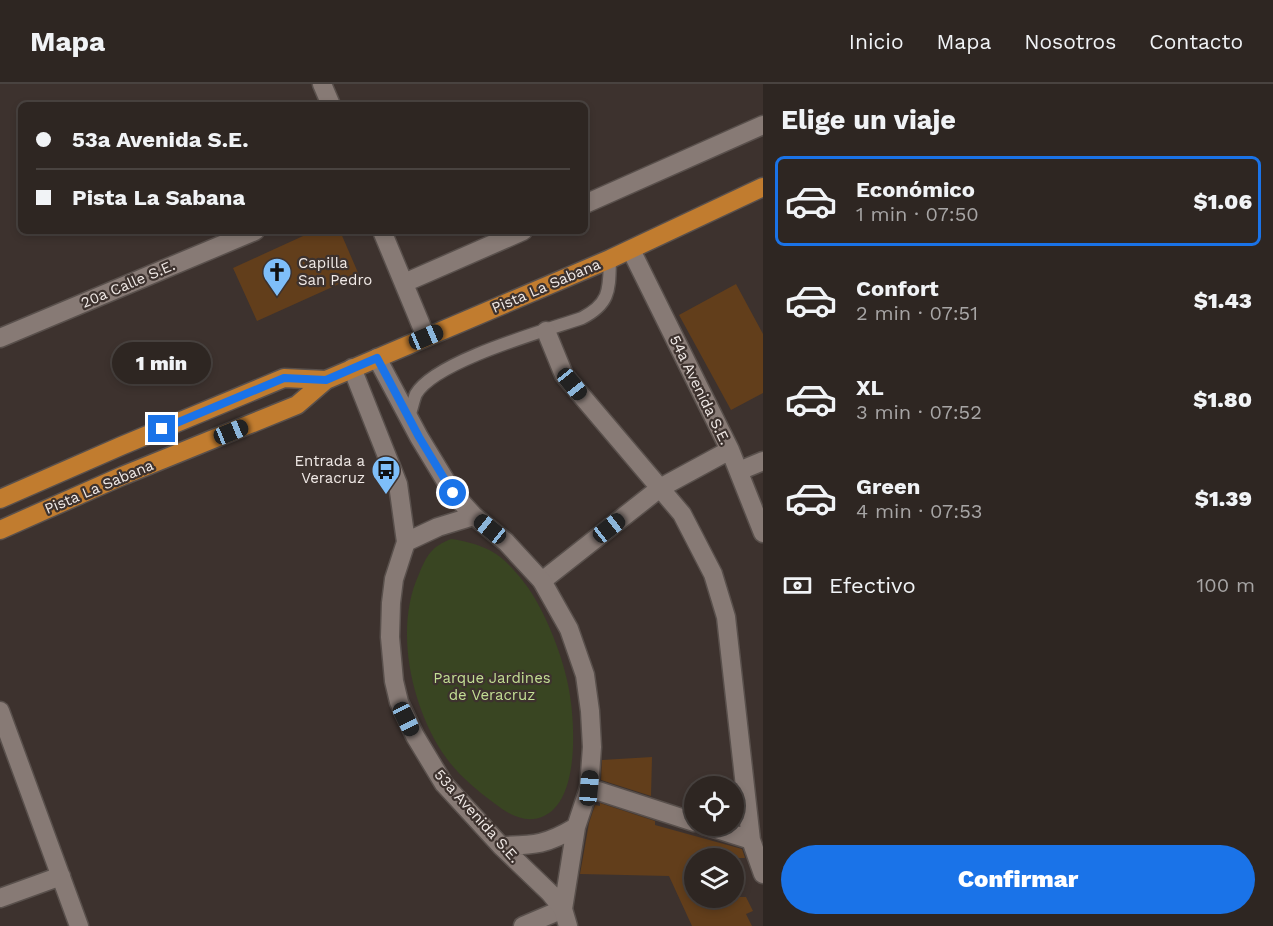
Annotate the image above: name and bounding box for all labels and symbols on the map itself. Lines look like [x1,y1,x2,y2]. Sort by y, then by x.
place label: Capilla San Pedro [298,254,372,289]
street label: Pista La Sabana [489,255,604,317]
street label: 20a Calle S.E. [78,256,178,312]
church icon: Capilla San Pedro [261,256,293,298]
car [406,322,446,352]
street label: 54a Avenida S.E. [666,332,734,448]
callout: 1 min [112,342,212,384]
car [554,364,590,404]
route end [148,415,175,442]
car [211,417,251,447]
place label: Entrada a Veracruz [294,452,366,487]
bus stop icon: Entrada a Veracruz [370,454,402,496]
street label: Pista La Sabana [42,456,157,518]
route start [439,479,466,506]
car [589,510,629,546]
car [470,511,510,547]
park label: Parque Jardines de Veracruz [433,669,551,704]
car [390,699,422,739]
street label: 53a Avenida S.E. [430,766,524,866]
car [578,769,600,807]

